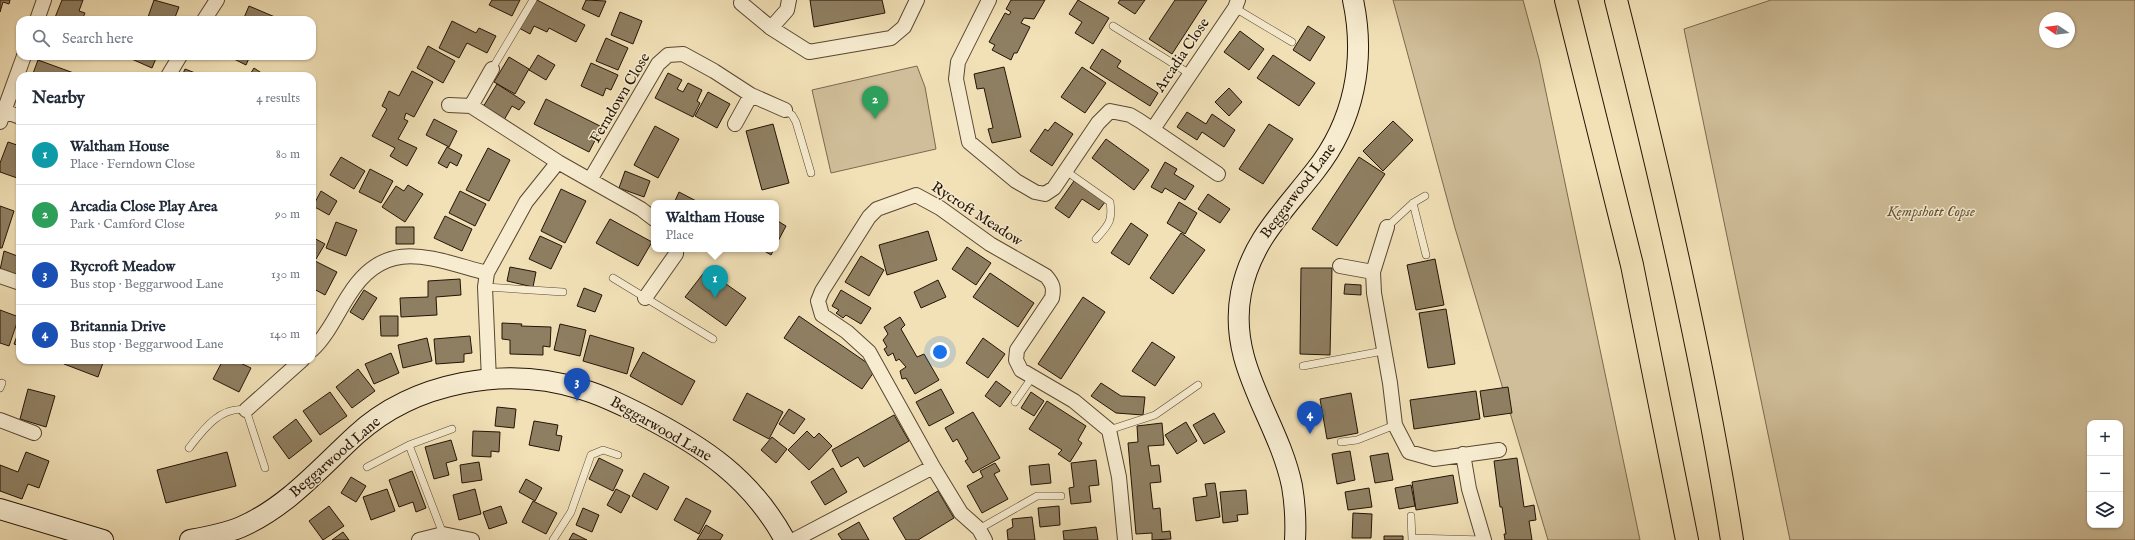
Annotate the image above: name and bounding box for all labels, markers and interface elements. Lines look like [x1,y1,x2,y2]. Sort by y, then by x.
north arrow [2039,12,2075,48]
street label: Arcadia Close [1150,14,1214,97]
search box [16,16,316,60]
icon: search [30,27,52,49]
text: Search here [62,29,133,48]
street label: Ferndown Close [586,49,654,147]
pin: 2 [862,86,888,119]
text: Nearby [32,88,85,109]
text: 4 results [256,90,300,107]
text: Waltham House [70,137,169,156]
street label: Beggarwood Lane [1256,140,1340,242]
text: 1 [43,146,47,163]
text: 80 m [276,146,300,163]
text: Place · Ferndown Close [70,156,195,173]
street label: Rycroft Meadow [928,177,1027,251]
text: Arcadia Close Play Area [70,197,217,216]
popup [651,200,779,252]
park label: Kempshott Copse [1886,202,1975,221]
text: 2 [42,206,48,223]
text: 90 m [275,206,300,223]
text: Waltham House [665,208,765,227]
text: Park · Camford Close [70,216,185,233]
text: Place [665,227,694,244]
text: Rycroft Meadow [70,257,175,276]
pin: 1 [702,265,728,298]
text: 3 [43,266,47,283]
text: 130 m [271,266,300,283]
text: Bus stop · Beggarwood Lane [70,276,223,293]
text: Britannia Drive [70,317,166,336]
text: 4 [42,326,48,343]
text: 140 m [270,326,300,343]
text: Bus stop · Beggarwood Lane [70,336,223,353]
your location [930,342,950,362]
pin: 3 [564,368,590,401]
street label: Beggarwood Lane [607,392,715,466]
pin: 4 [1297,401,1323,434]
street label: Beggarwood Lane [286,412,384,502]
map controls [2087,420,2123,528]
button: + [2087,420,2123,456]
button: − [2087,456,2123,492]
button: layers [2087,492,2123,528]

